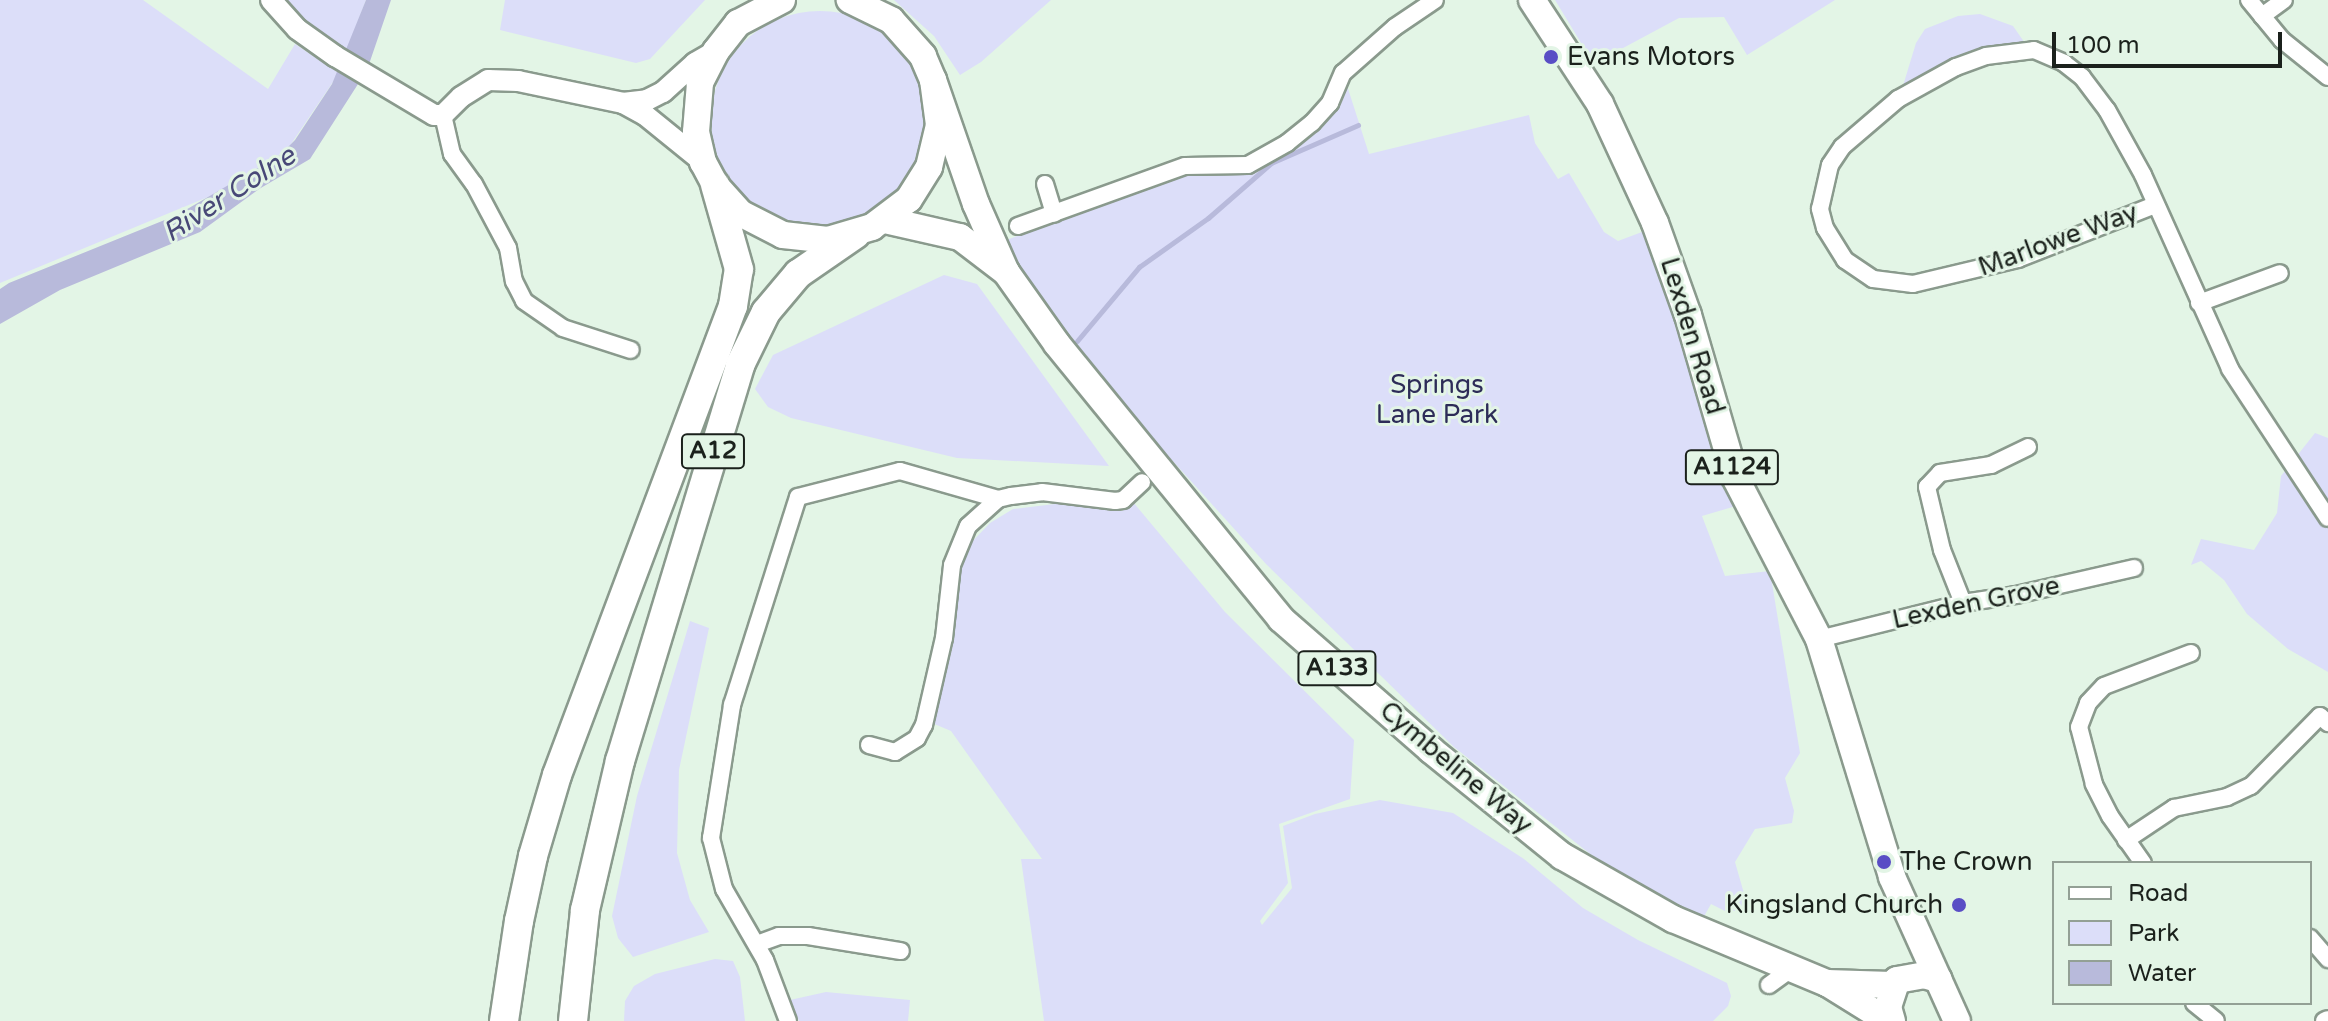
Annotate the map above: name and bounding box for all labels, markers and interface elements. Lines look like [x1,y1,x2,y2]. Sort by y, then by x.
scale bar [2056,16,2286,66]
text: 100 m [2066,31,2140,60]
place label: Evans Motors [1567,41,1735,73]
marker: Evans Motors [1542,48,1560,66]
water label: River Colne [156,139,302,249]
street label: Marlowe Way [1974,197,2142,283]
street label: Lexden Road [1653,254,1731,418]
park label: Springs Lane Park [1376,369,1498,430]
road number: A12 [679,431,747,471]
road number: A1124 [1684,447,1780,487]
street label: Lexden Grove [1890,570,2062,636]
road number: A133 [1297,648,1377,688]
street label: Cymbeline Way [1373,695,1539,841]
place label: The Crown [1900,846,2032,878]
marker: The Crown [1875,853,1893,871]
legend [2052,861,2312,1005]
text: Road [2128,879,2188,908]
place label: Kingsland Church [1725,889,1943,921]
marker: Kingsland Church [1950,896,1968,914]
text: Park [2128,919,2179,948]
text: Water [2128,959,2196,988]

